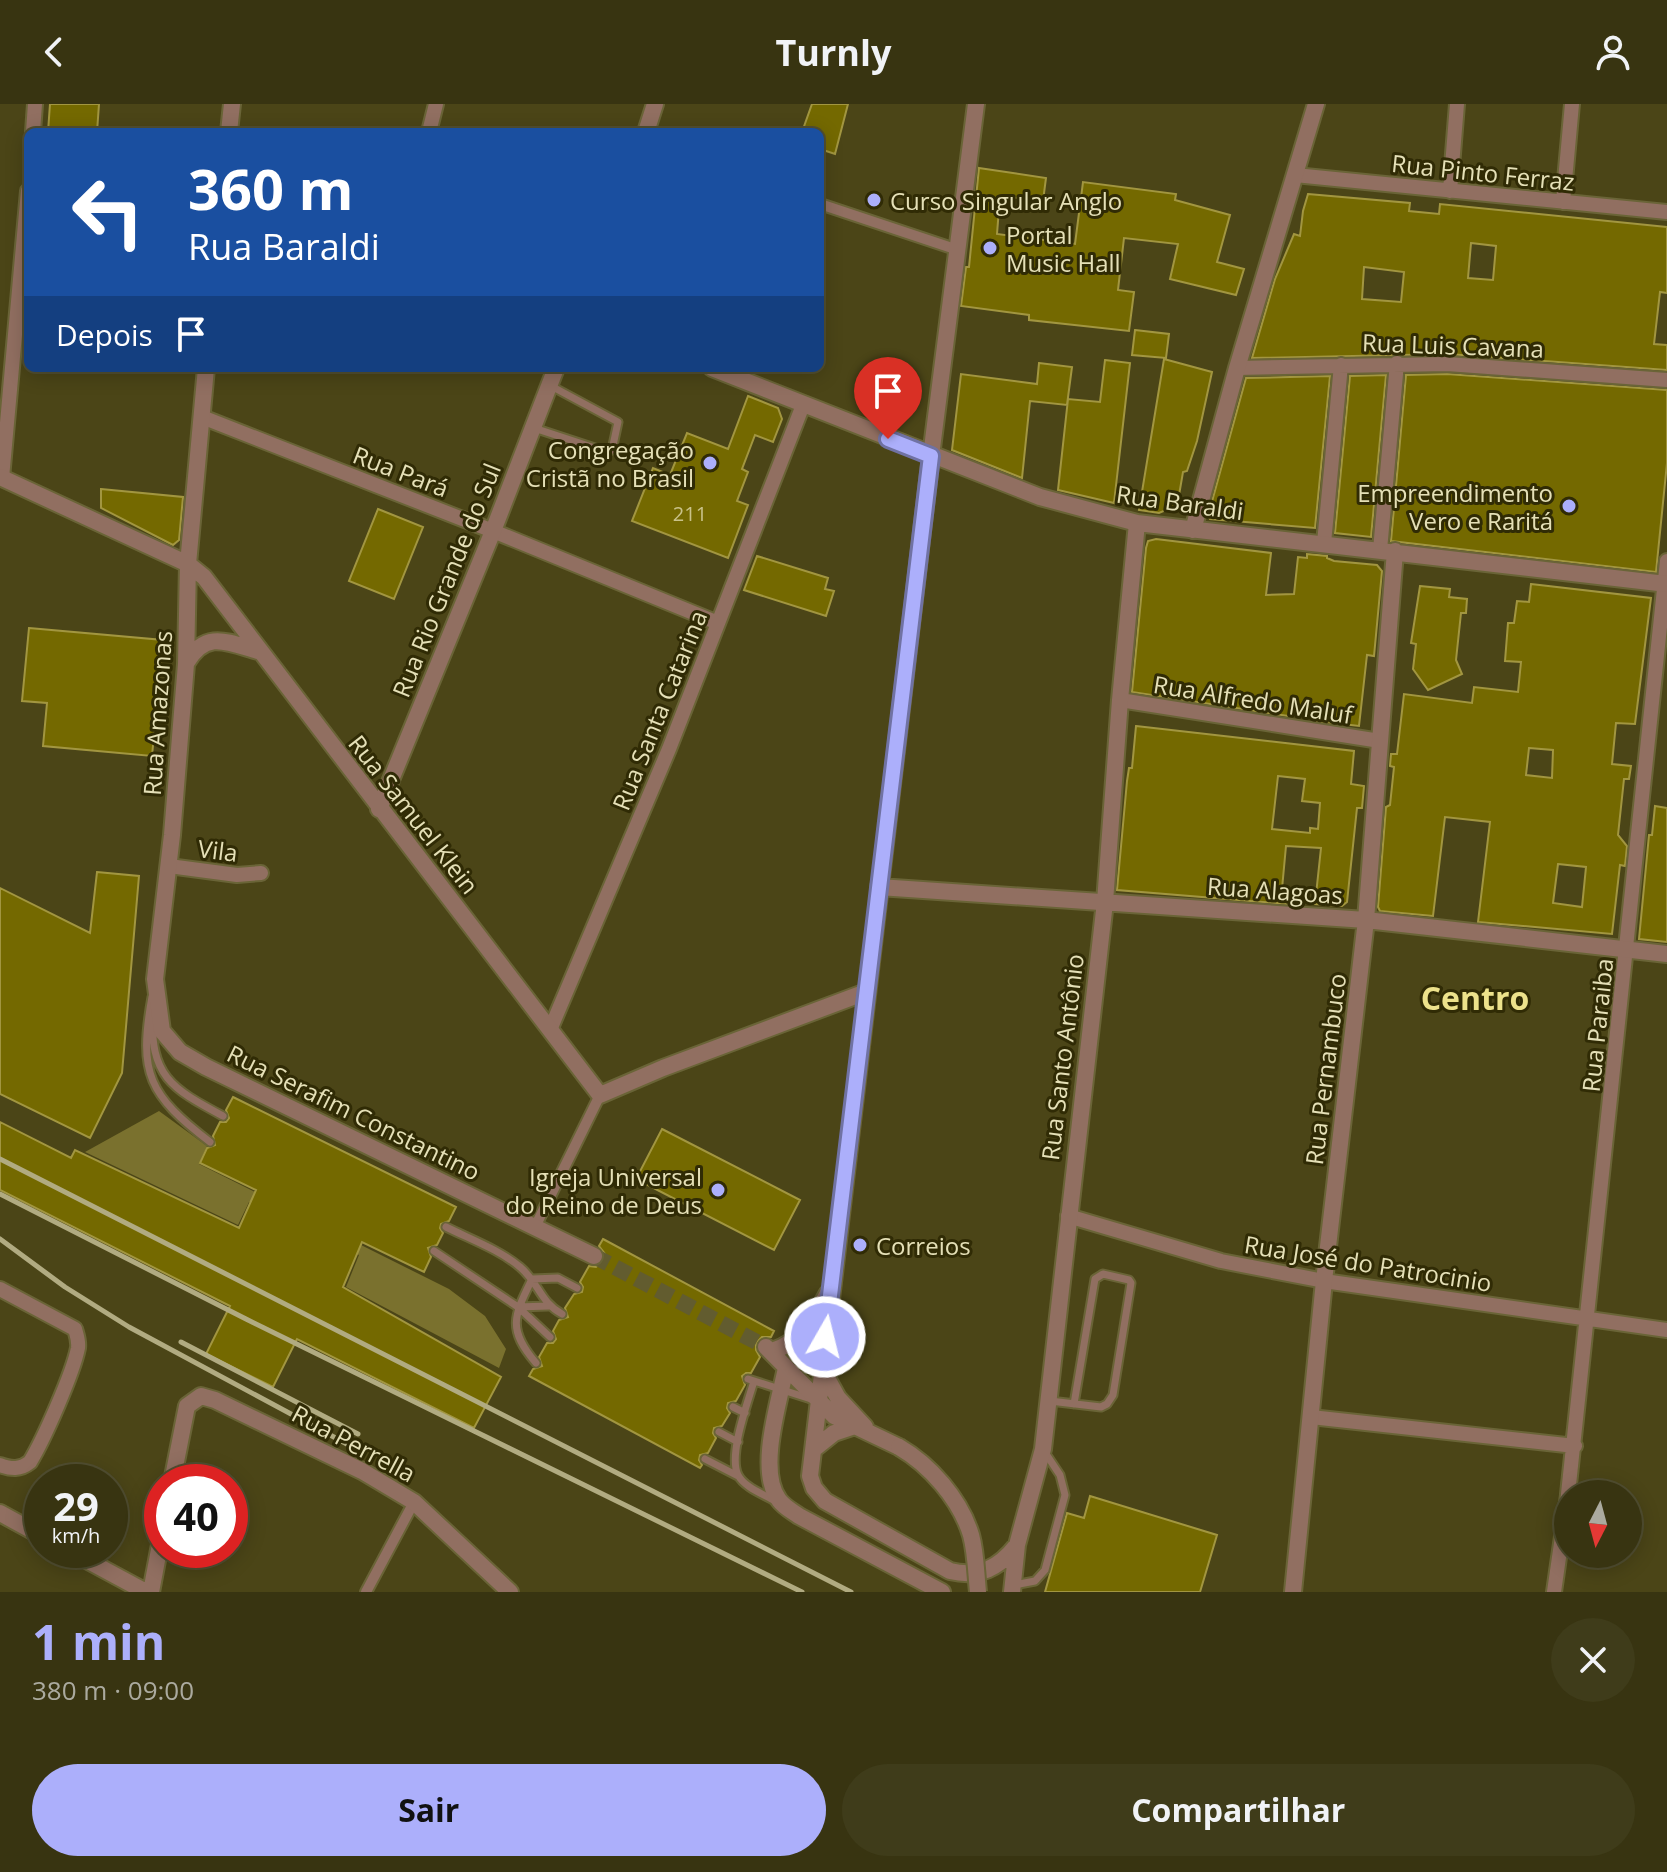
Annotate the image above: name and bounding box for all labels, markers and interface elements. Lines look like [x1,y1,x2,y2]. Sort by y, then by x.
text: Turnly [776,28,891,77]
icon: back [32,30,76,74]
icon: person [1591,30,1635,74]
street label: Rua Pinto Ferraz [1390,146,1576,198]
text: 360 m [188,150,354,226]
icon: left [56,160,160,264]
place label: Curso Singular Anglo [890,184,1122,217]
marker: Curso Singular Anglo [865,191,883,209]
place label: Portal Music Hall [1006,218,1121,279]
text: Rua Baraldi [188,222,380,271]
marker: Portal Music Hall [981,239,999,257]
icon: arrive [169,312,213,356]
text: Depois [56,314,153,355]
street label: Rua Luis Cavana [1362,325,1544,365]
pin [854,357,922,439]
icon: arrive [866,369,910,413]
place label: Congregação Cristã no Brasil [526,433,694,494]
street label: Rua Pará [348,438,454,504]
marker: Congregação Cristã no Brasil [701,454,719,472]
street label: Rua Rio Grande do Sul [384,458,508,702]
place label: Empreendimento Vero e Raritá [1357,476,1553,537]
street label: Rua Baraldi [1114,477,1246,527]
marker: Empreendimento Vero e Raritá [1560,497,1578,515]
house number: 211 [673,500,707,527]
street label: Rua Santa Catarina [604,605,714,815]
street label: Rua Amazonas [135,630,179,796]
street label: Rua Alfredo Maluf [1151,667,1357,731]
street label: Rua Samuel Klein [341,728,487,900]
street label: Vila [196,831,240,869]
street label: Rua Alagoas [1206,869,1344,911]
street label: Rua Santo Antônio [1033,952,1091,1162]
street label: Rua Paraiba [1574,957,1620,1093]
street label: Rua Pernambuco [1297,971,1353,1167]
district label: Centro [1421,976,1529,1019]
street label: Rua Serafim Constantino [222,1036,486,1188]
place label: Igreja Universal do Reino de Deus [505,1160,702,1221]
marker: Igreja Universal do Reino de Deus [709,1181,727,1199]
street label: Rua José do Patrocinio [1242,1227,1494,1299]
place label: Correios [876,1229,971,1262]
marker: Correios [851,1236,869,1254]
position arrow [783,1295,867,1379]
street label: Rua Perrella [286,1397,422,1489]
speed limit sign: 40 [144,1464,248,1568]
text: 29 [53,1478,99,1533]
north arrow [1554,1480,1642,1568]
map controls [1554,1480,1642,1568]
text: km/h [52,1522,100,1549]
text: 1 min [32,1609,165,1674]
button: close [1551,1618,1635,1702]
text: 380 m · 09:00 [32,1672,194,1708]
button: Sair [32,1764,826,1856]
button: Compartilhar [842,1764,1635,1856]

